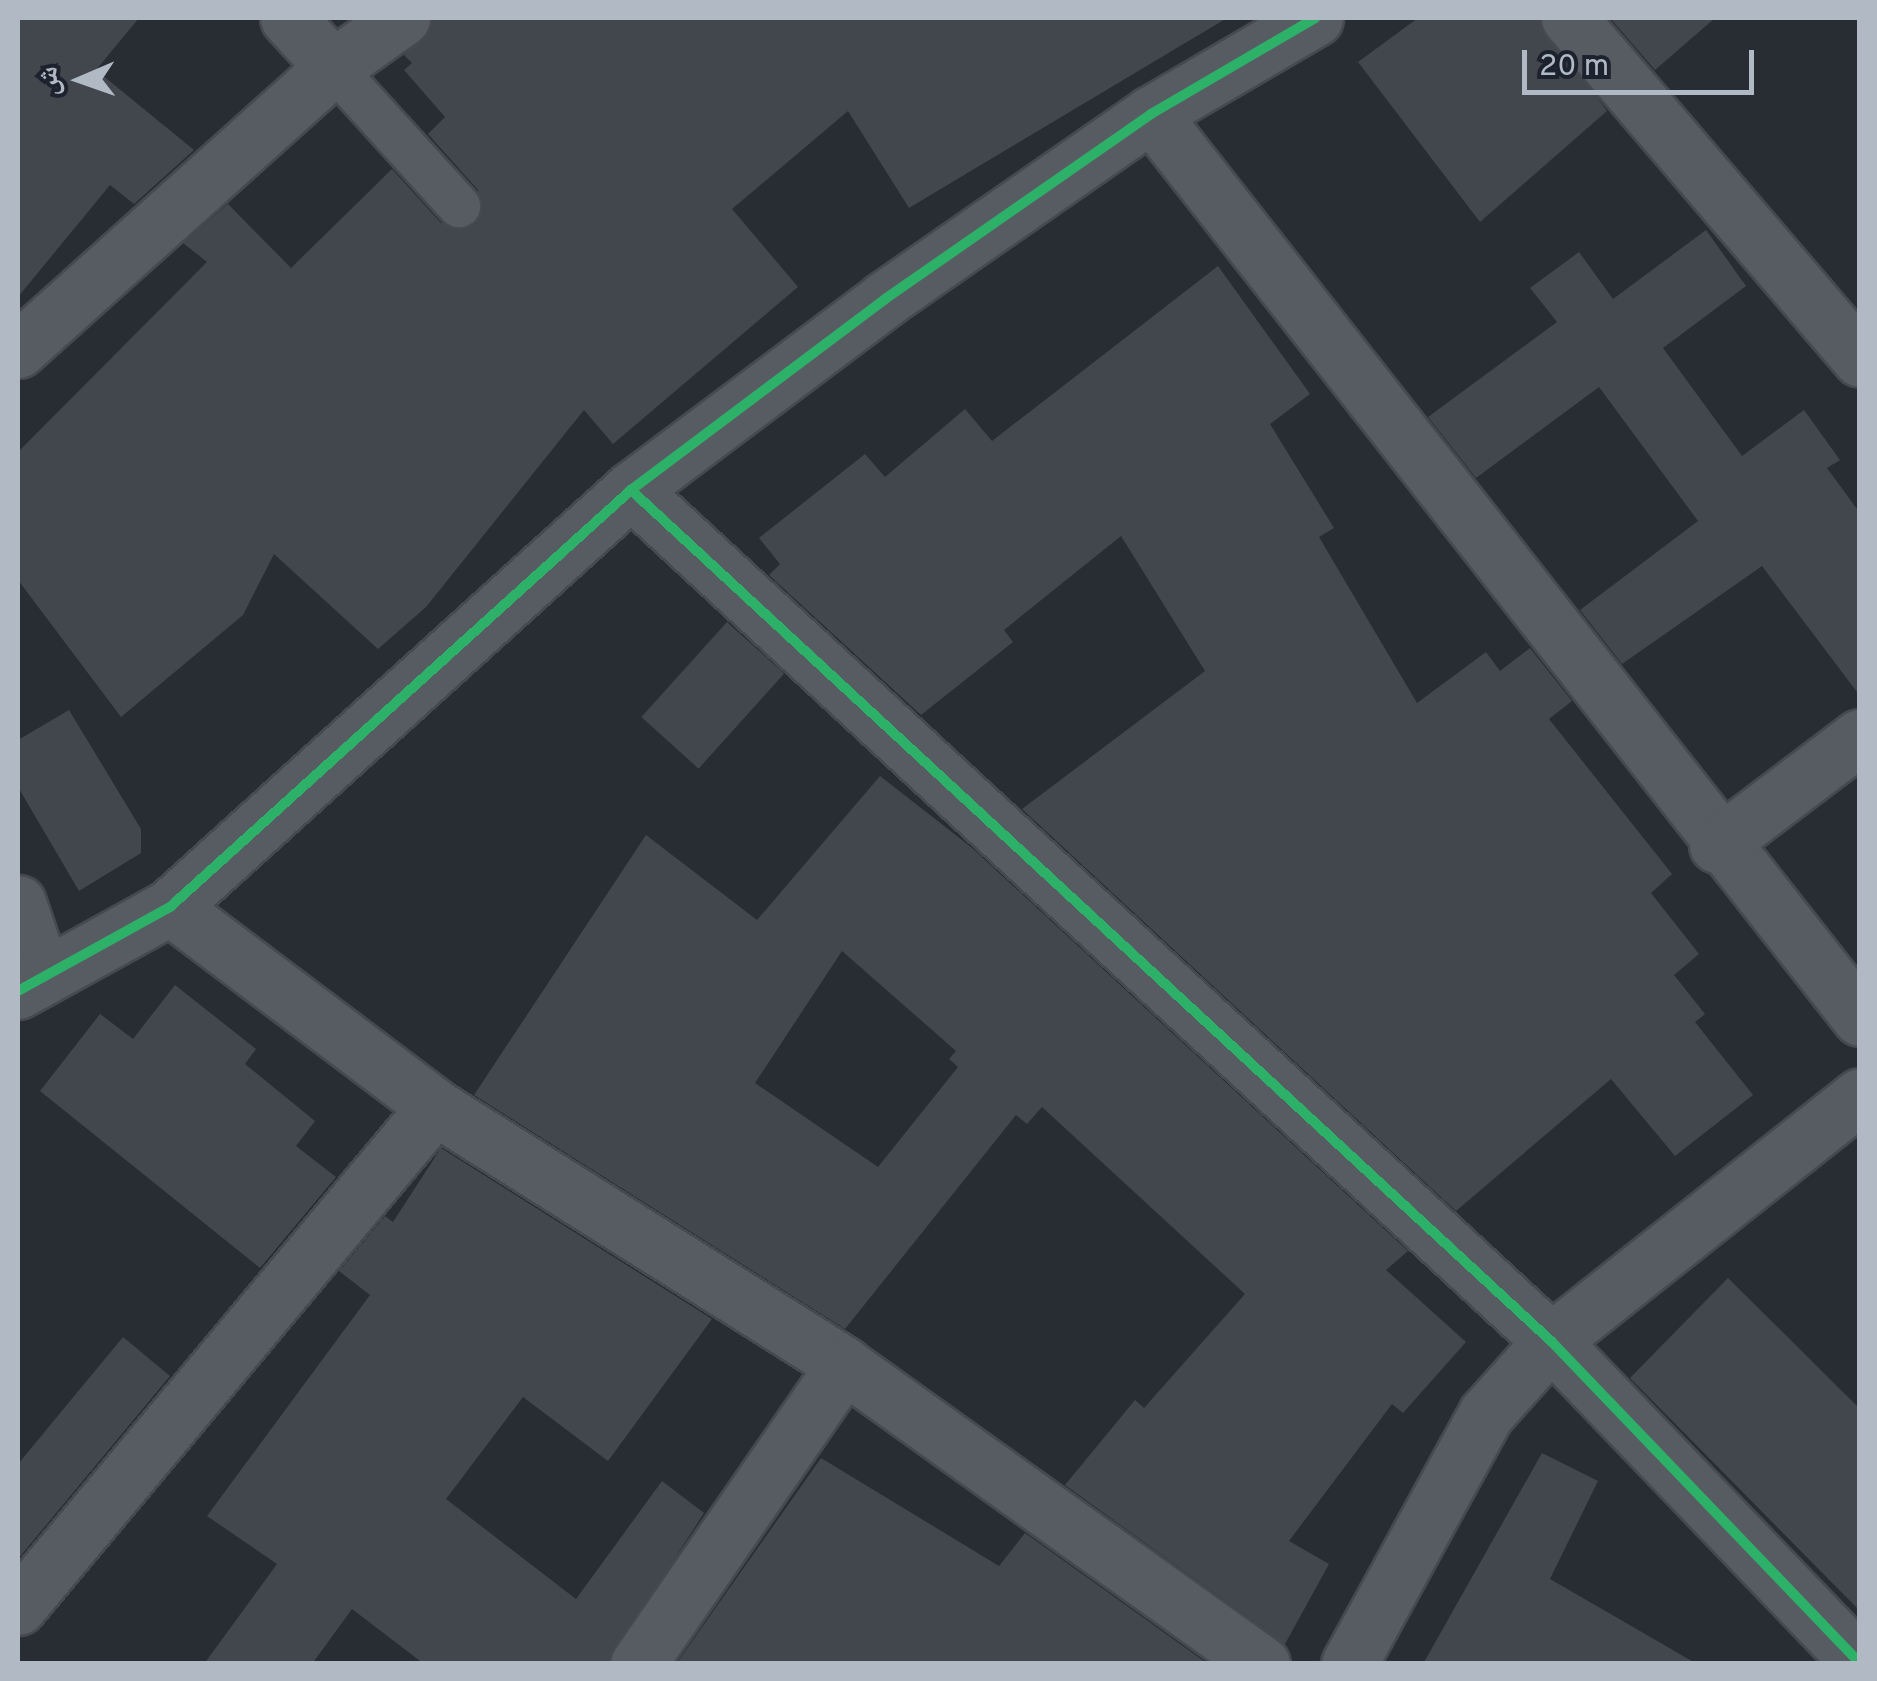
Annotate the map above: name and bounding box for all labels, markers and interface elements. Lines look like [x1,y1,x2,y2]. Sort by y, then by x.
north arrow [30,30,130,130]
scale bar [1527,30,1760,92]
text: 20 m [1539,49,1609,86]
text: ش [32,66,69,97]

